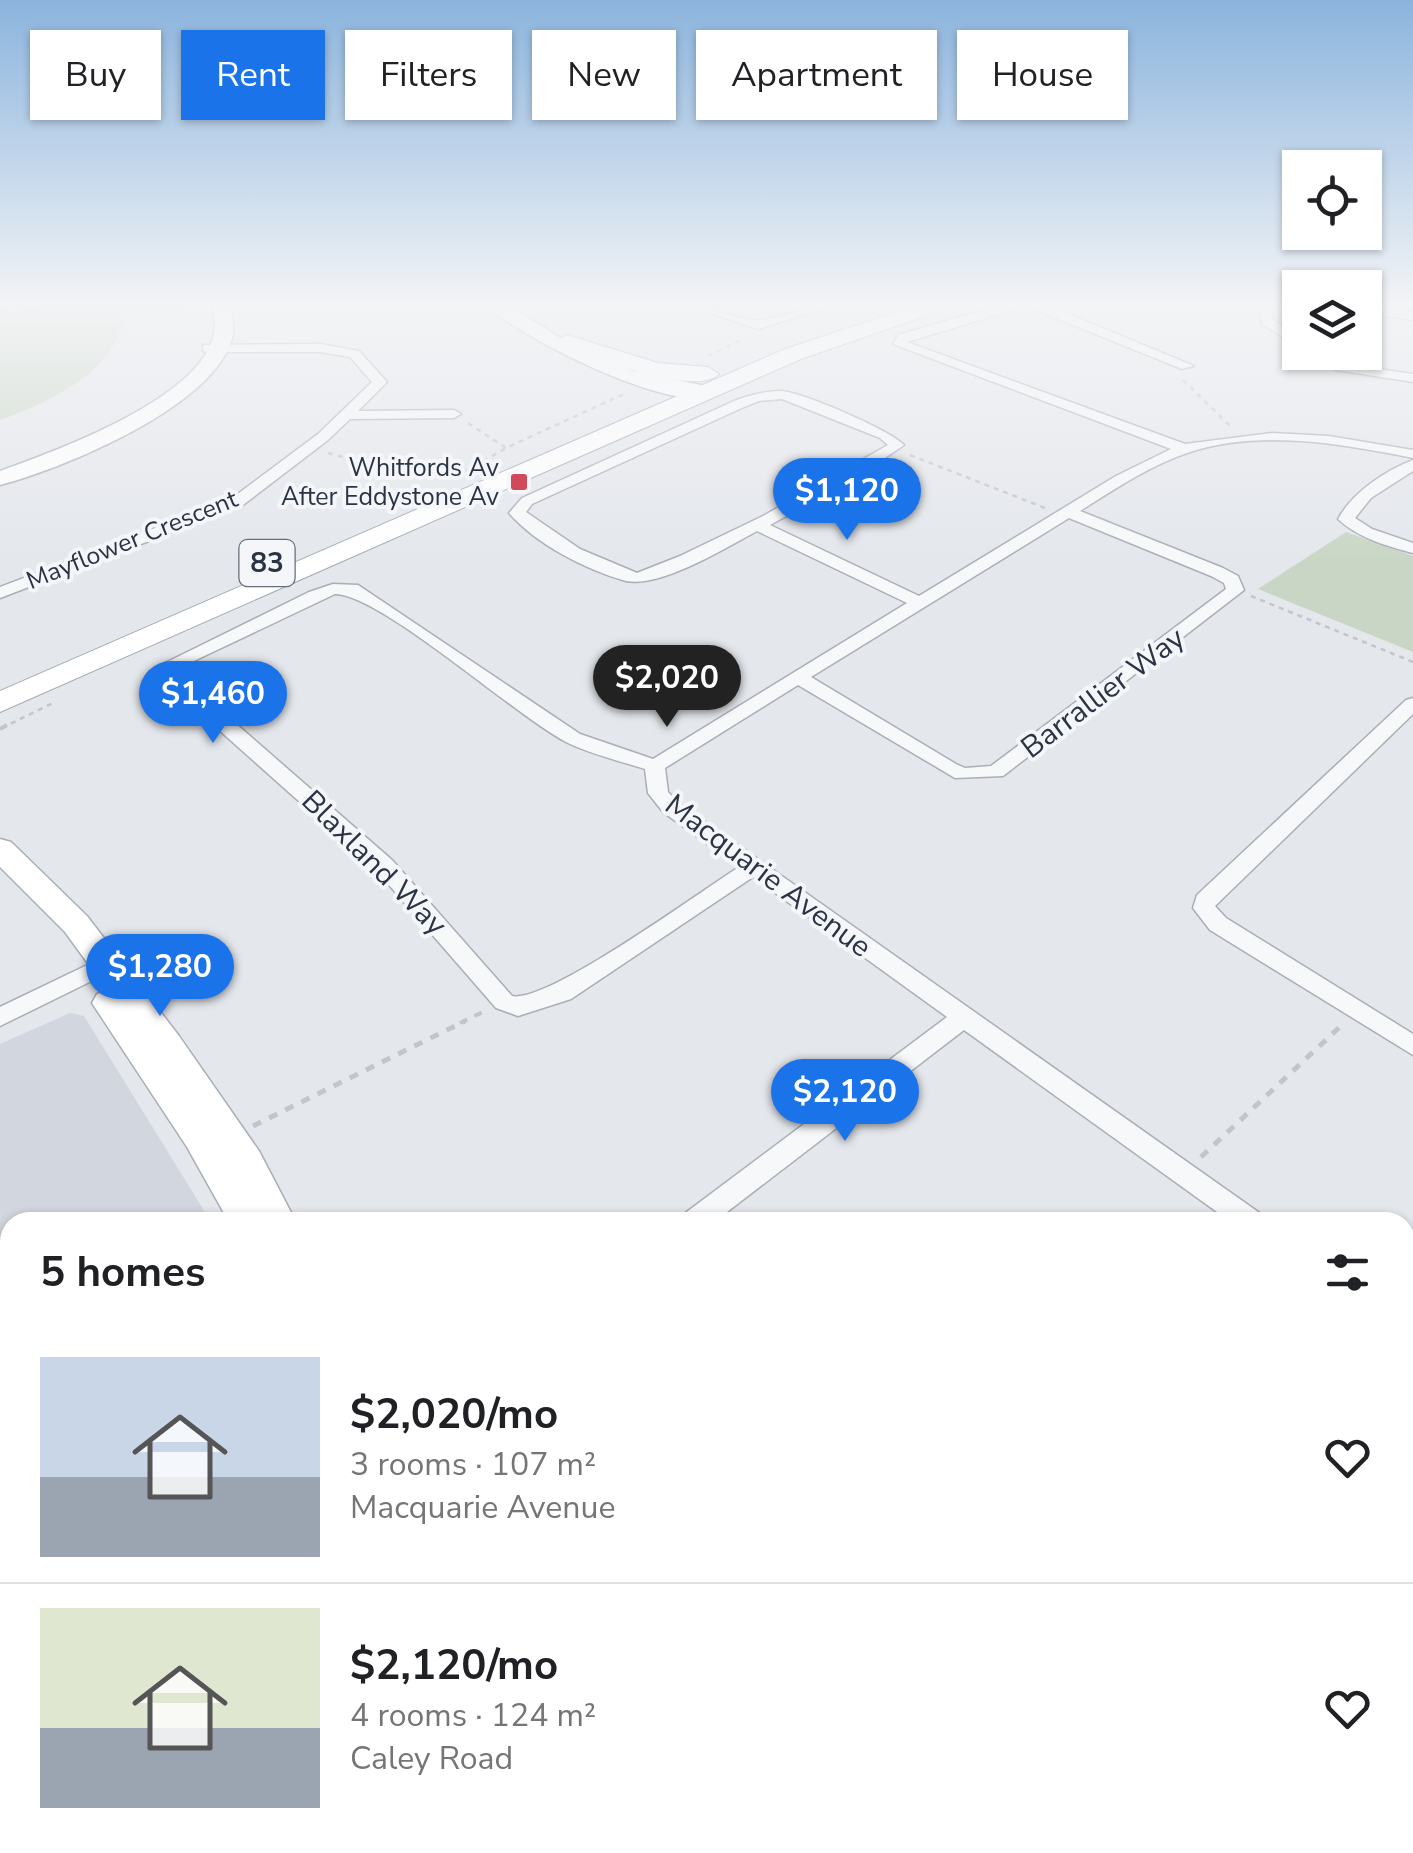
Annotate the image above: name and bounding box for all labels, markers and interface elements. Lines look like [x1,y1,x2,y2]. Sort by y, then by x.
chip: Buy [30,30,161,120]
chip: Rent [181,30,325,120]
chip: Filters [345,30,512,120]
chip: New [532,30,676,120]
chip: Apartment [696,30,937,120]
chip: House [957,30,1128,120]
map controls [1282,150,1382,370]
button: locate [1282,150,1382,250]
button: layers [1282,270,1382,370]
place label: Whitfords Av After Eddystone Av [281,451,499,514]
pin: $1,120 [766,458,928,543]
text: $1,120 [795,469,899,512]
marker: Whitfords Av After Eddystone Av [508,471,530,493]
street label: Mayflower Crescent [21,482,243,598]
road number: 83 [240,540,294,586]
street label: Barrallier Way [1013,618,1194,768]
pin: $2,020 [586,645,748,730]
text: $2,020 [615,656,719,699]
pin: $1,460 [132,661,294,746]
text: $1,460 [161,672,265,715]
street label: Blaxland Way [292,781,456,945]
street label: Macquarie Avenue [656,785,880,967]
pin: $1,280 [79,934,241,1019]
text: $1,280 [108,945,212,988]
pin: $2,120 [764,1059,926,1144]
text: $2,120 [793,1070,897,1113]
text: 5 homes [40,1244,205,1301]
icon: filters [1320,1245,1375,1300]
text: $2,020/mo [350,1386,558,1443]
icon: home [120,1397,240,1517]
icon: heart [1320,1430,1375,1485]
text: 3 rooms · 107 m² [350,1443,596,1486]
text: Macquarie Avenue [350,1486,615,1529]
text: $2,120/mo [350,1637,558,1694]
icon: home [120,1648,240,1768]
icon: heart [1320,1681,1375,1736]
text: 4 rooms · 124 m² [350,1694,596,1737]
text: Caley Road [350,1737,513,1780]

